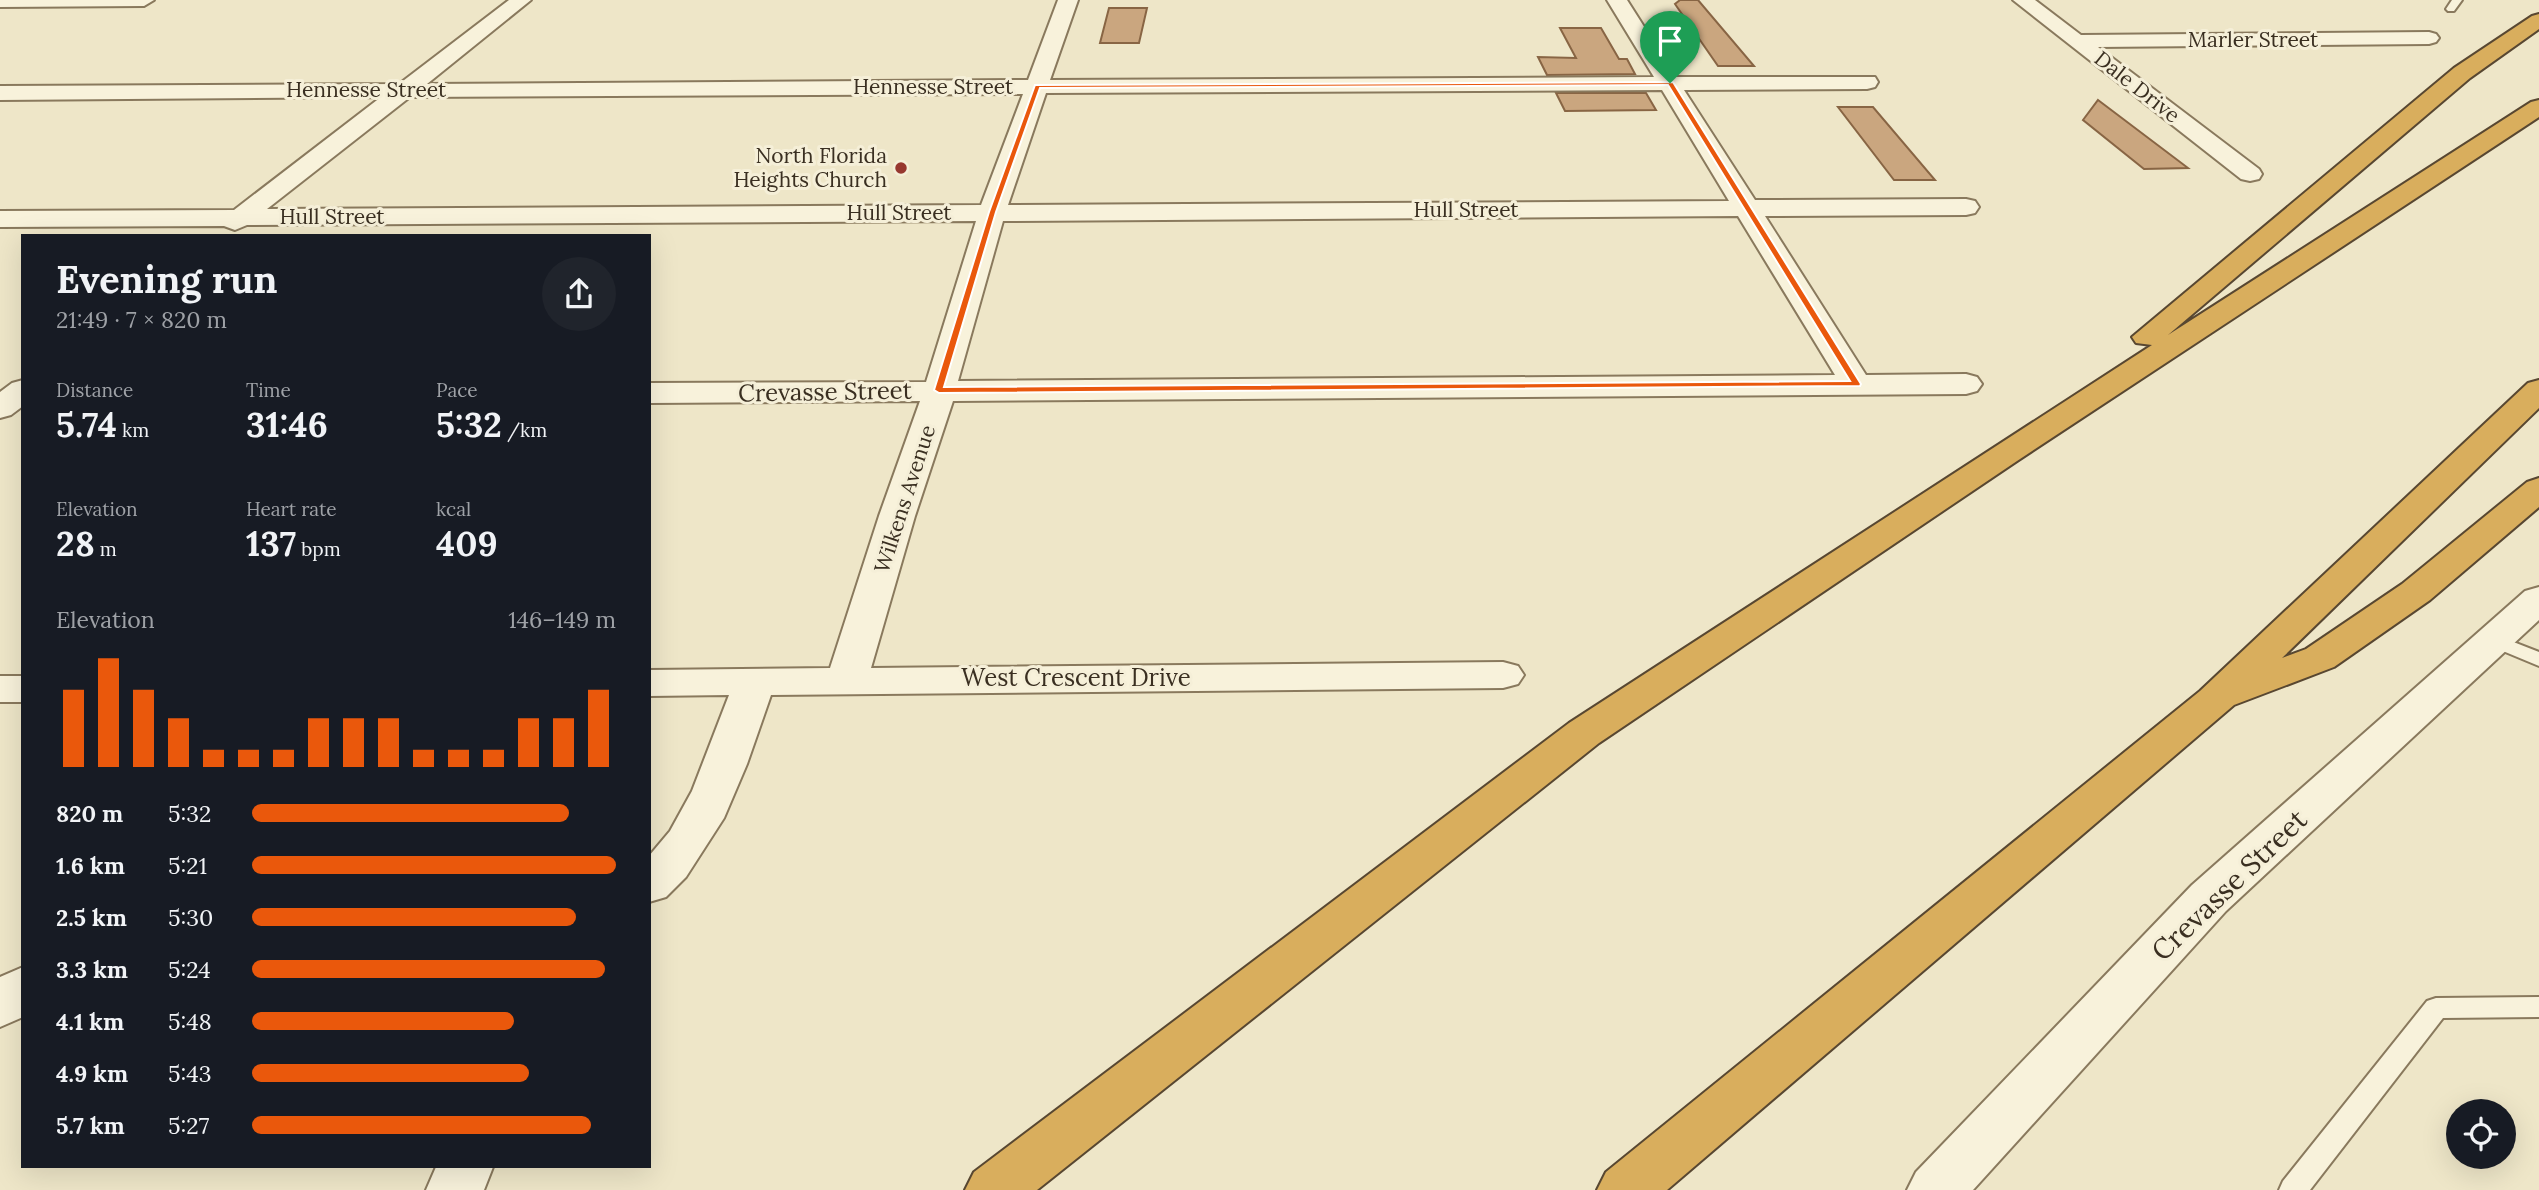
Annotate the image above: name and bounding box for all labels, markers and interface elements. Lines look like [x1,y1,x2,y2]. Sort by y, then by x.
pin [1640,11,1700,83]
icon: arrive [1651,22,1689,60]
street label: Marler Street [2188,26,2319,53]
street label: Dale Drive [2089,45,2186,128]
street label: Hennesse Street [853,73,1014,100]
street label: Hennesse Street [286,76,447,103]
place label: North Florida Heights Church [733,142,887,193]
marker: North Florida Heights Church [893,160,909,176]
street label: Hull Street [1414,196,1519,223]
street label: Hull Street [847,199,952,226]
street label: Hull Street [280,203,385,230]
text: Evening run [56,255,278,303]
button: share [542,257,616,331]
text: 21:49 · 7 × 820 m [56,305,227,334]
street label: Crevasse Street [738,374,913,409]
text: Distance [56,378,133,402]
text: Time [246,378,291,402]
text: Pace [436,378,478,402]
text: 5.74 [56,402,117,447]
text: 31:46 [246,402,328,447]
text: 5:32 [436,402,502,447]
text: km [117,418,149,442]
text: /km [502,418,547,442]
street label: Wilkens Avenue [868,421,941,576]
text: Elevation [56,497,138,521]
text: Heart rate [246,497,337,521]
text: kcal [436,497,471,521]
text: 28 [56,521,95,566]
text: 137 [246,521,296,566]
text: 409 [436,521,498,566]
text: m [95,537,117,561]
text: bpm [296,537,341,561]
text: Elevation [56,605,155,634]
text: 146–149 m [508,605,616,634]
street label: West Crescent Drive [961,662,1191,693]
text: 820 m [56,799,123,828]
text: 5:32 [168,799,211,828]
street label: Crevasse Street [2144,802,2315,968]
text: 1.6 km [56,851,125,880]
text: 5:21 [168,851,207,880]
text: 2.5 km [56,903,127,932]
text: 5:30 [168,903,213,932]
text: 3.3 km [56,955,128,984]
text: 5:24 [168,955,211,984]
text: 4.1 km [56,1007,124,1036]
text: 5:48 [168,1007,212,1036]
text: 4.9 km [56,1059,128,1088]
text: 5:43 [168,1059,212,1088]
map controls [2446,1099,2516,1169]
button: locate [2446,1099,2516,1169]
text: 5.7 km [56,1111,125,1140]
text: 5:27 [168,1111,209,1140]

